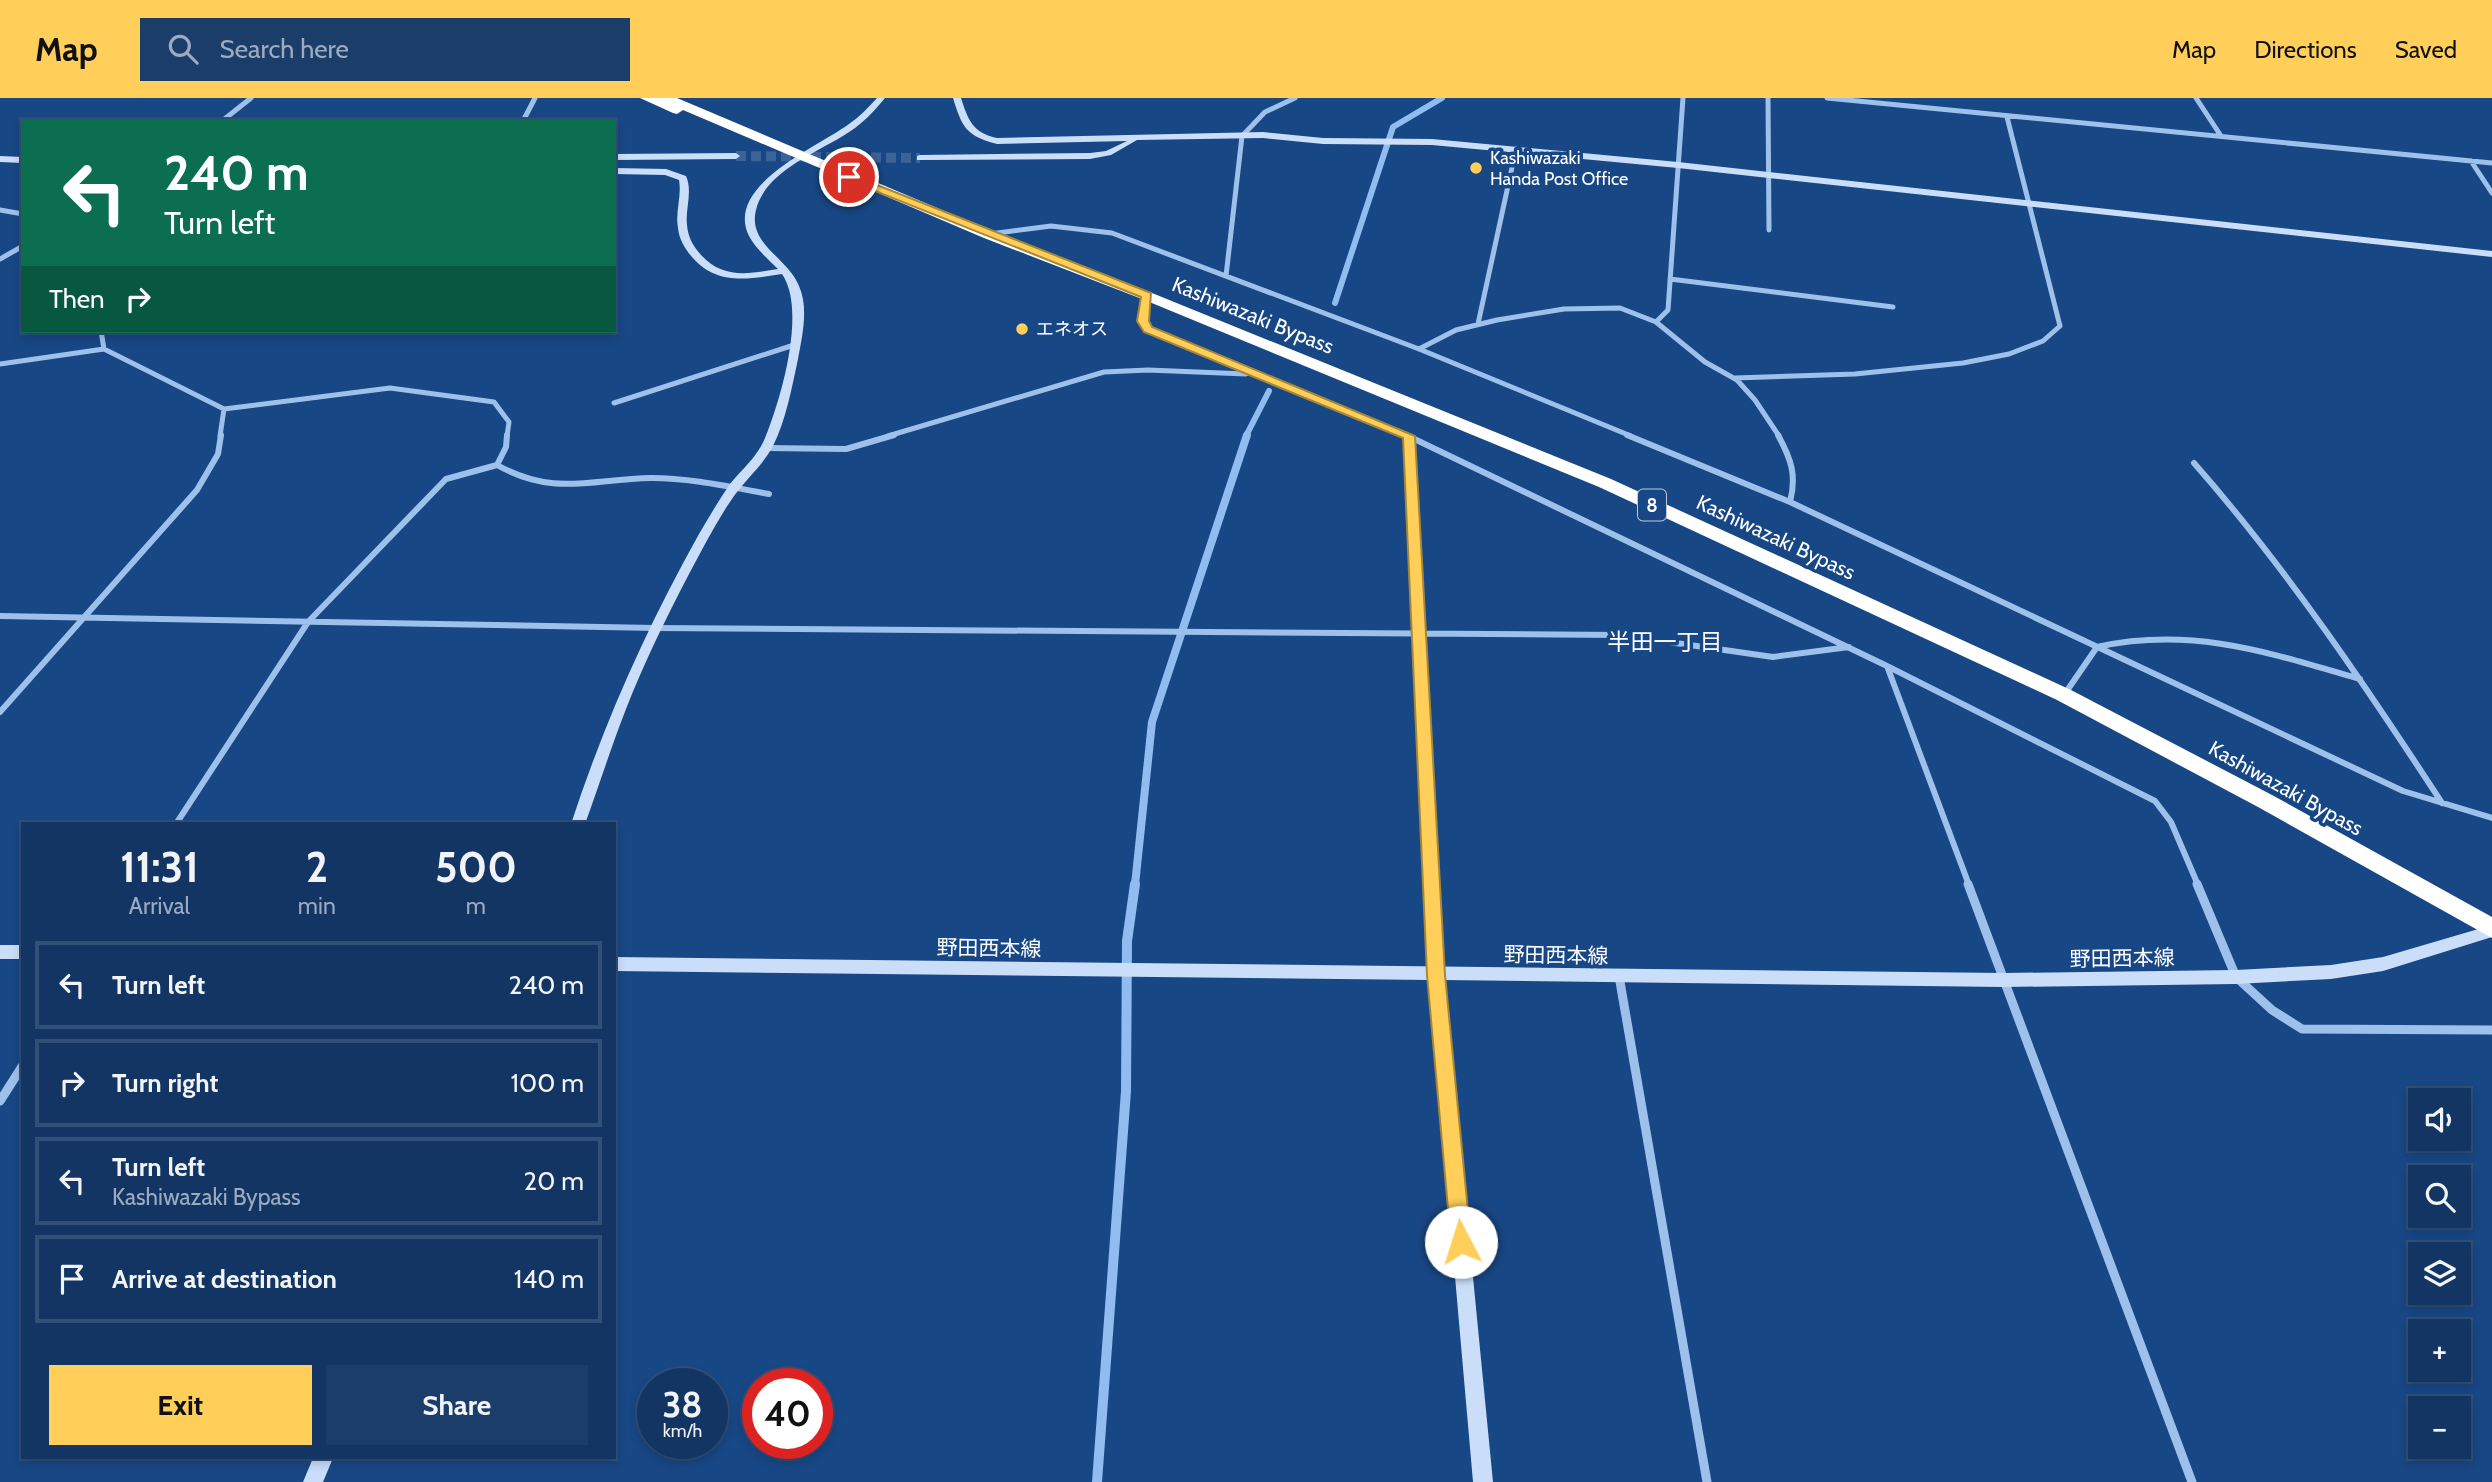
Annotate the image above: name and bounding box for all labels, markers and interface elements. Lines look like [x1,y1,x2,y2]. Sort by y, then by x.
search box [140,18,630,81]
text: Map [35,29,98,69]
icon: search [164,30,202,68]
text: Search here [220,33,349,65]
text: Map [2172,35,2216,64]
text: Directions [2254,35,2357,64]
text: Saved [2395,35,2457,64]
text: 240 m [164,143,309,202]
icon: left [49,147,140,238]
pin [819,147,879,207]
place label: Kashiwazaki Handa Post Office [1490,147,1628,190]
icon: arrive [830,158,868,196]
marker: Kashiwazaki Handa Post Office [1468,160,1484,176]
text: Turn left [164,203,275,242]
street label: Kashiwazaki Bypass [1168,271,1338,359]
icon: right [119,280,157,318]
text: Then [49,283,105,315]
place label: エネオス [1036,318,1108,340]
marker: エネオス [1014,321,1030,337]
street label: Kashiwazaki Bypass [1693,489,1860,585]
road number: 8 [1638,490,1666,520]
district label: 半田一丁目 [1608,628,1723,656]
street label: Kashiwazaki Bypass [2205,735,2368,841]
text: 11:31 [120,841,199,893]
text: 2 [306,841,328,893]
text: 500 [435,841,517,893]
text: Arrival [129,892,190,920]
text: min [298,892,336,920]
text: m [466,892,486,920]
street label: 野田西本線 [936,935,1042,961]
street label: 野田西本線 [1503,942,1609,968]
street label: 野田西本線 [2069,945,2175,971]
icon: left [53,966,91,1004]
text: Turn left [112,969,205,1001]
text: 240 m [509,969,584,1001]
icon: right [53,1064,91,1102]
text: Turn right [112,1067,218,1099]
text: 100 m [511,1067,584,1099]
map controls [2408,1088,2471,1459]
button: sound [2408,1088,2471,1151]
text: Turn left [112,1151,205,1183]
icon: left [53,1162,91,1200]
text: 20 m [524,1165,584,1197]
button: search [2408,1165,2471,1228]
text: Kashiwazaki Bypass [112,1183,301,1211]
position arrow [1424,1205,1498,1279]
button: layers [2408,1242,2471,1305]
icon: arrive [53,1260,91,1298]
text: Arrive at destination [112,1263,337,1295]
text: 140 m [514,1263,584,1295]
button: + [2408,1319,2471,1382]
button: Exit [49,1365,312,1445]
button: Share [326,1365,588,1445]
speed limit sign: 40 [742,1368,833,1459]
text: 38 [662,1383,703,1426]
button: − [2408,1396,2471,1459]
text: km/h [663,1420,702,1442]

